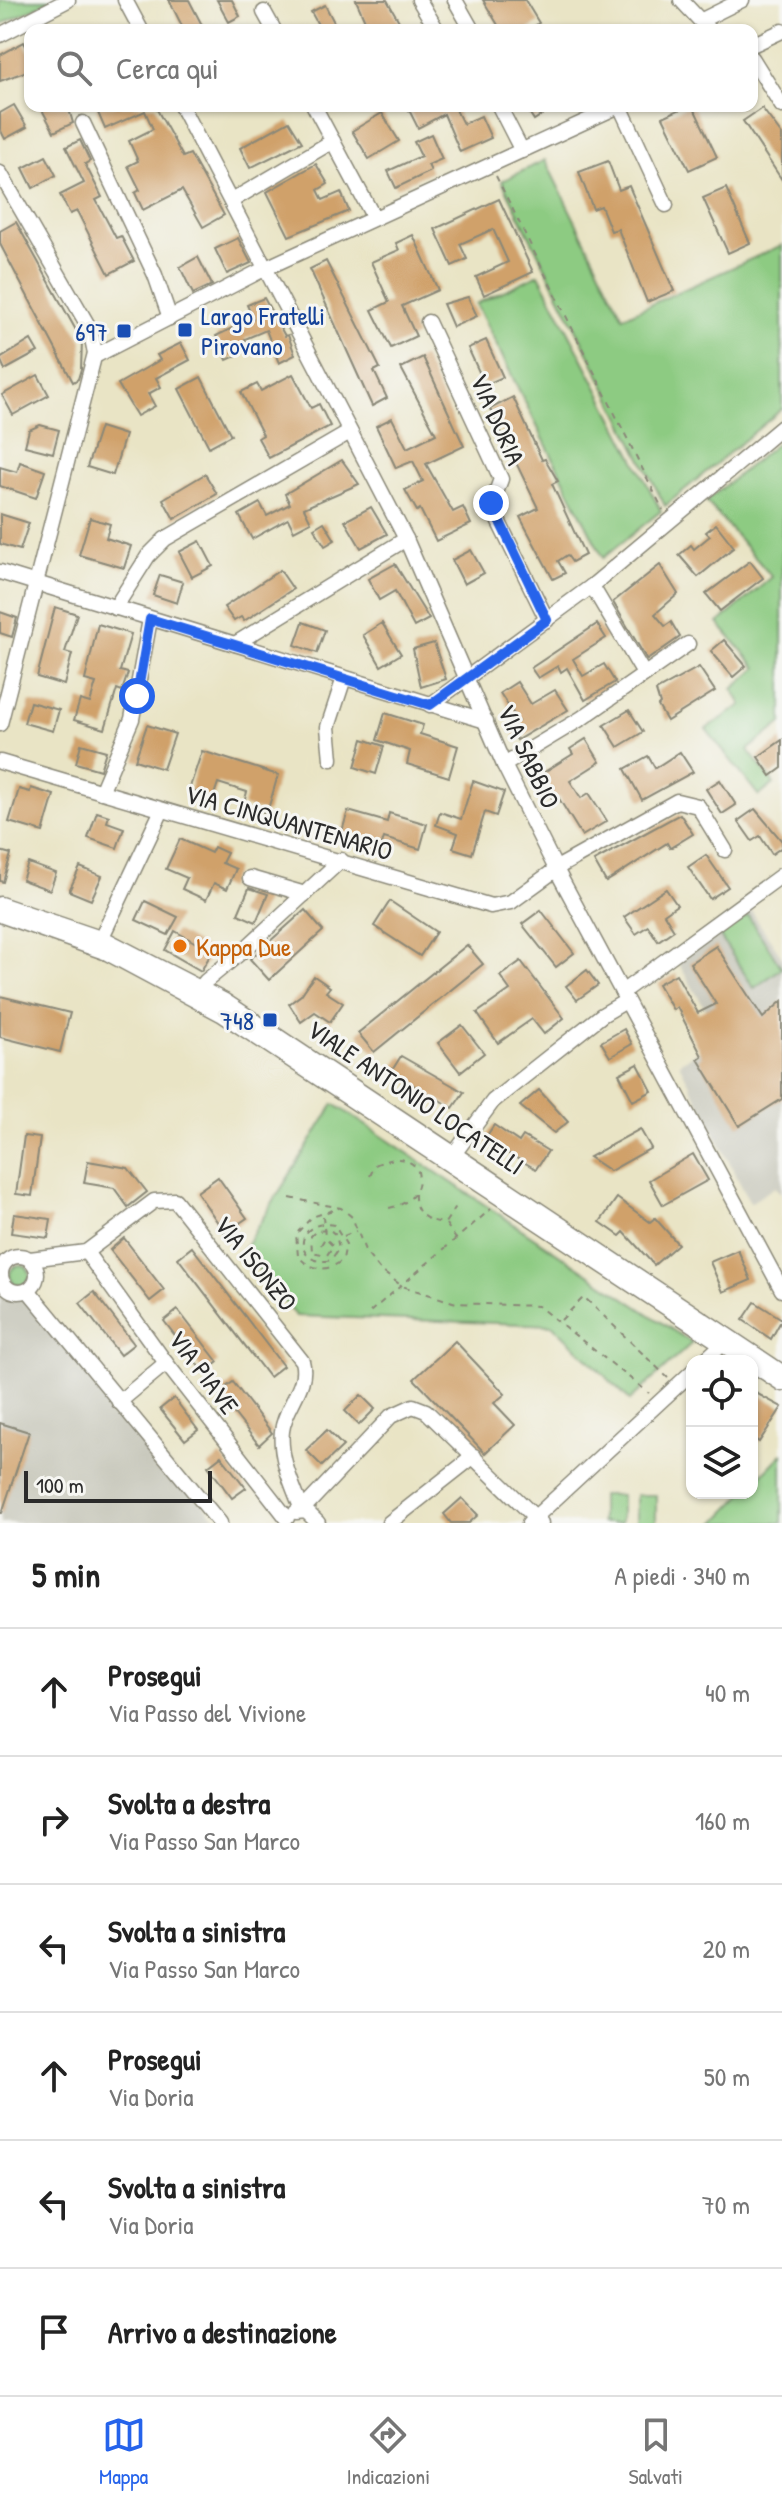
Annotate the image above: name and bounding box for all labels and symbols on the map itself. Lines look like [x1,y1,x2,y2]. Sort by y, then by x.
place label: Largo Fratelli Pirovano [201,298,325,363]
place label: 697 [75,314,108,349]
marker: Largo Fratelli Pirovano [176,321,194,339]
marker: 697 [115,322,133,340]
street label: VIA DORIA [462,368,534,471]
route end [473,485,509,521]
route start [119,678,155,714]
street label: VIA SABBIO [490,698,568,814]
street label: VIA CINQUANTENARIO [181,776,397,868]
place label: Kappa Due [196,929,291,964]
marker: Kappa Due [171,937,189,955]
place label: 748 [220,1003,254,1038]
marker: 748 [261,1011,279,1029]
street label: VIALE ANTONIO LOCATELLI [301,1011,531,1183]
street label: VIA ISONZO [207,1208,305,1318]
street label: VIA PIAVE [161,1323,247,1422]
scale bar [24,1467,212,1503]

